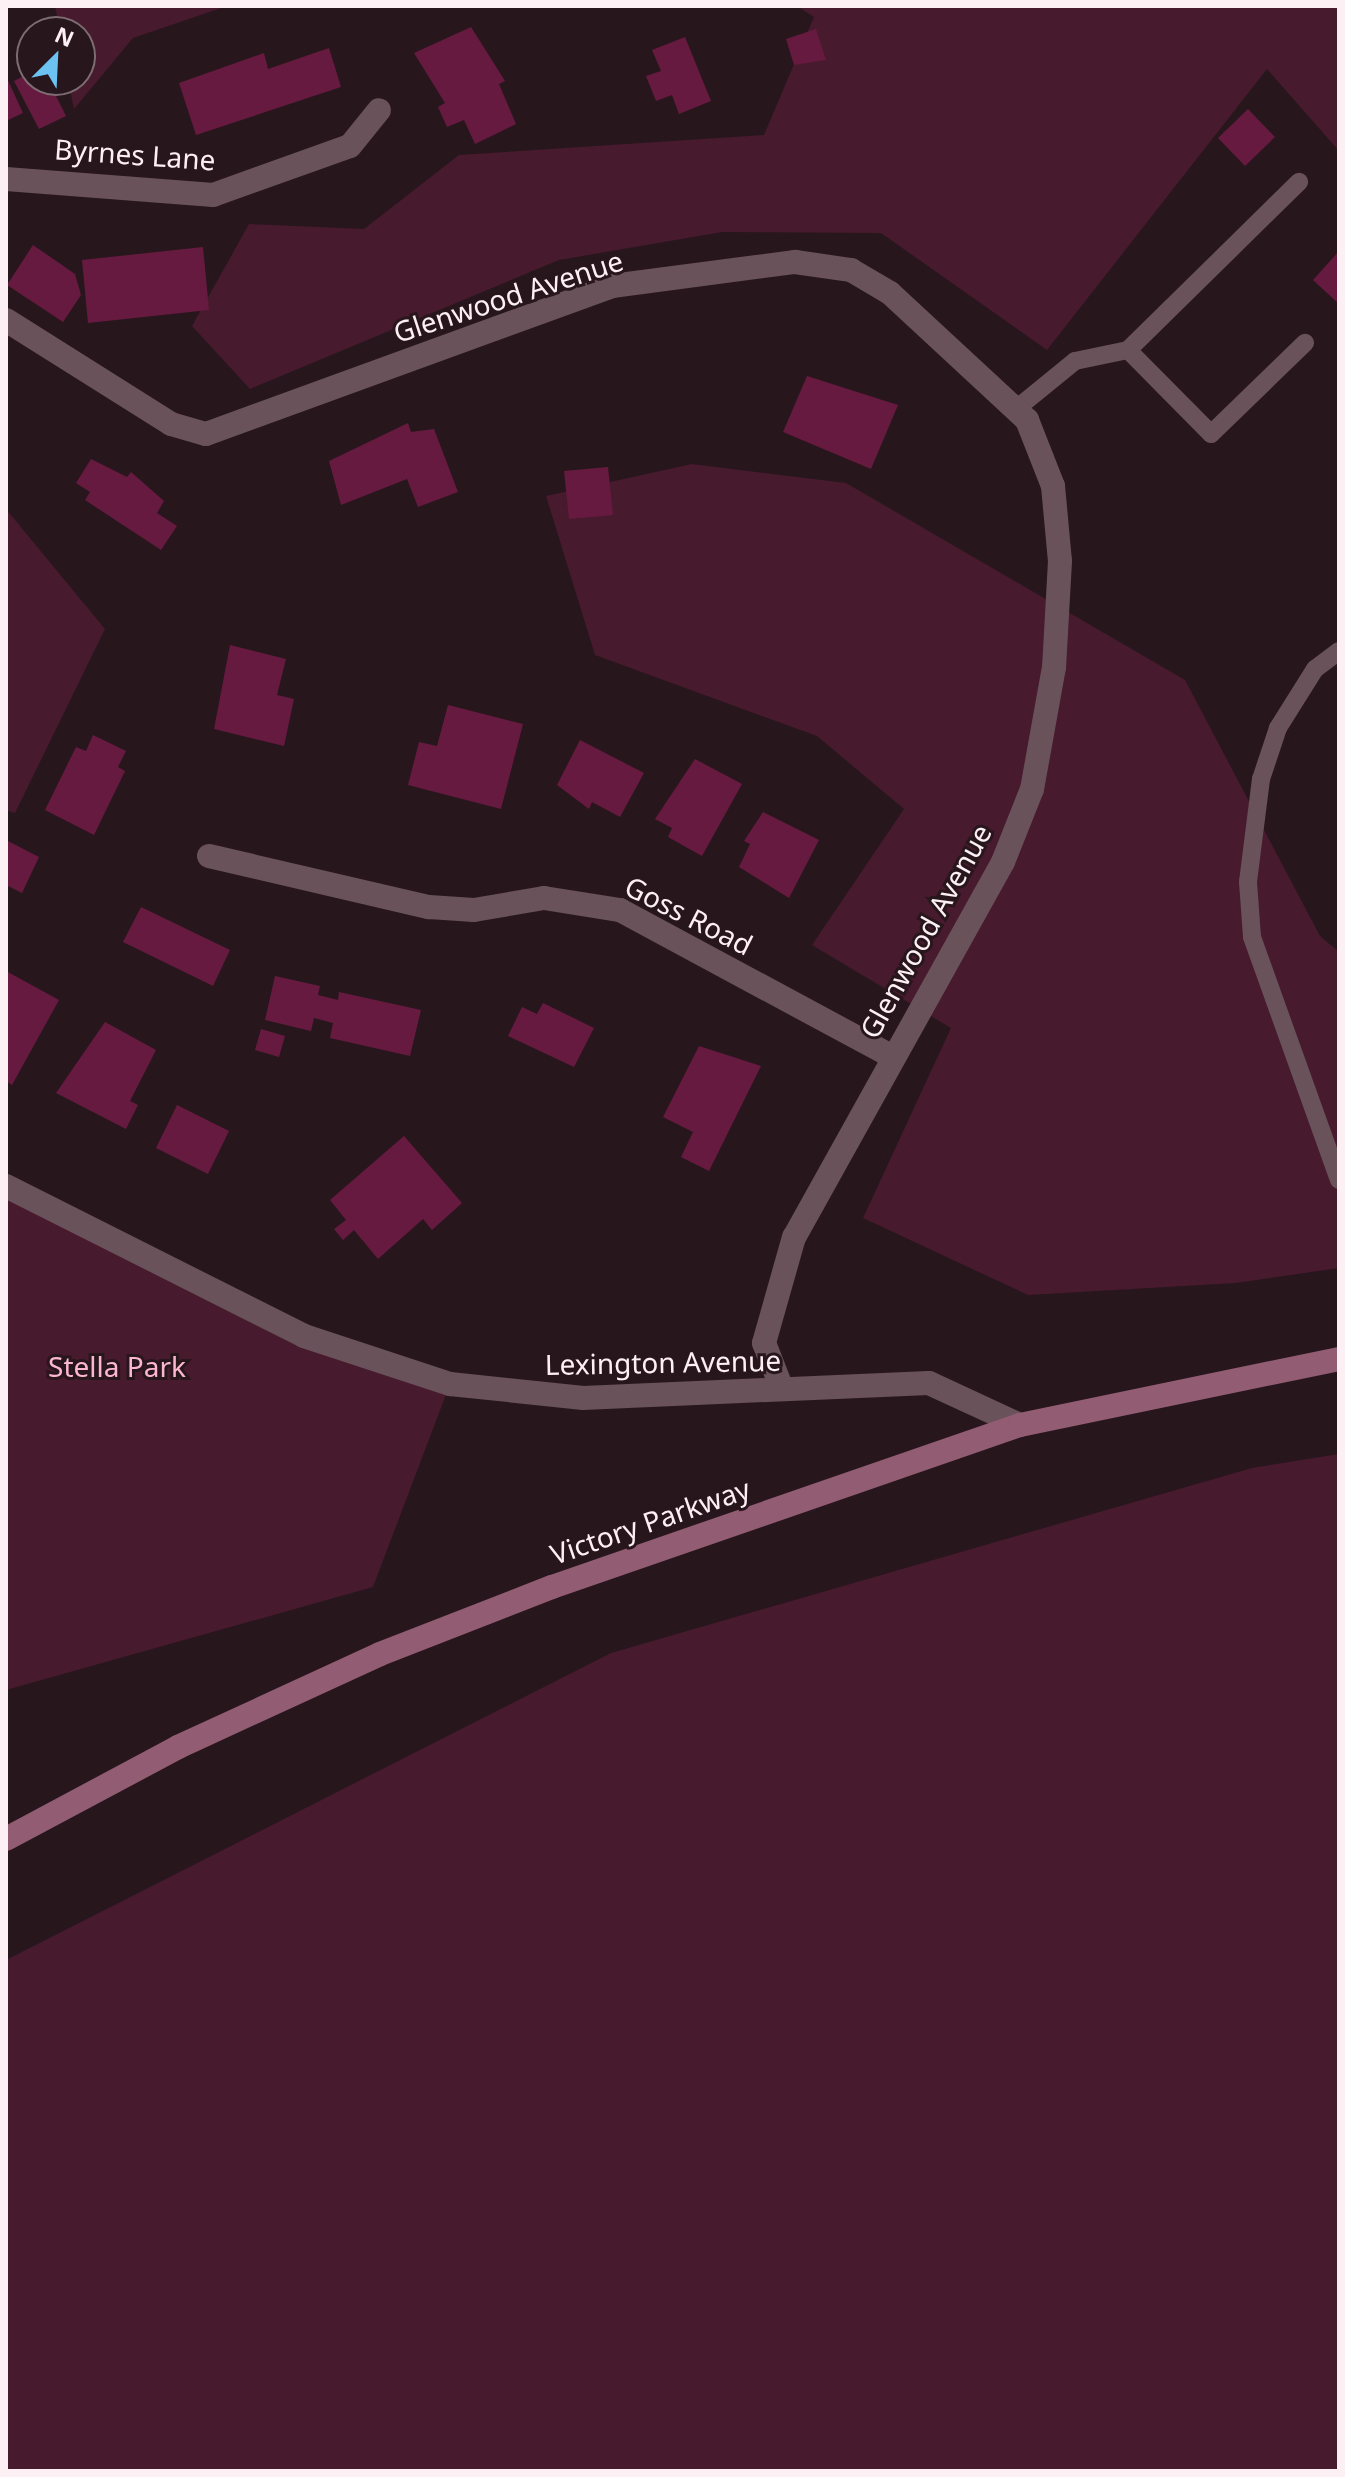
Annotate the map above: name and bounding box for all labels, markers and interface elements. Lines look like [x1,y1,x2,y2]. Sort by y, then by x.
north arrow [16,16,96,96]
text: N [51,19,79,53]
street label: Byrnes Lane [53,132,217,176]
street label: Glenwood Avenue [389,243,627,349]
street label: Glenwood Avenue [852,818,998,1044]
street label: Goss Road [620,869,758,961]
street label: Lexington Avenue [545,1343,781,1381]
park label: Stella Park [48,1349,186,1383]
street label: Victory Parkway [546,1471,754,1571]

